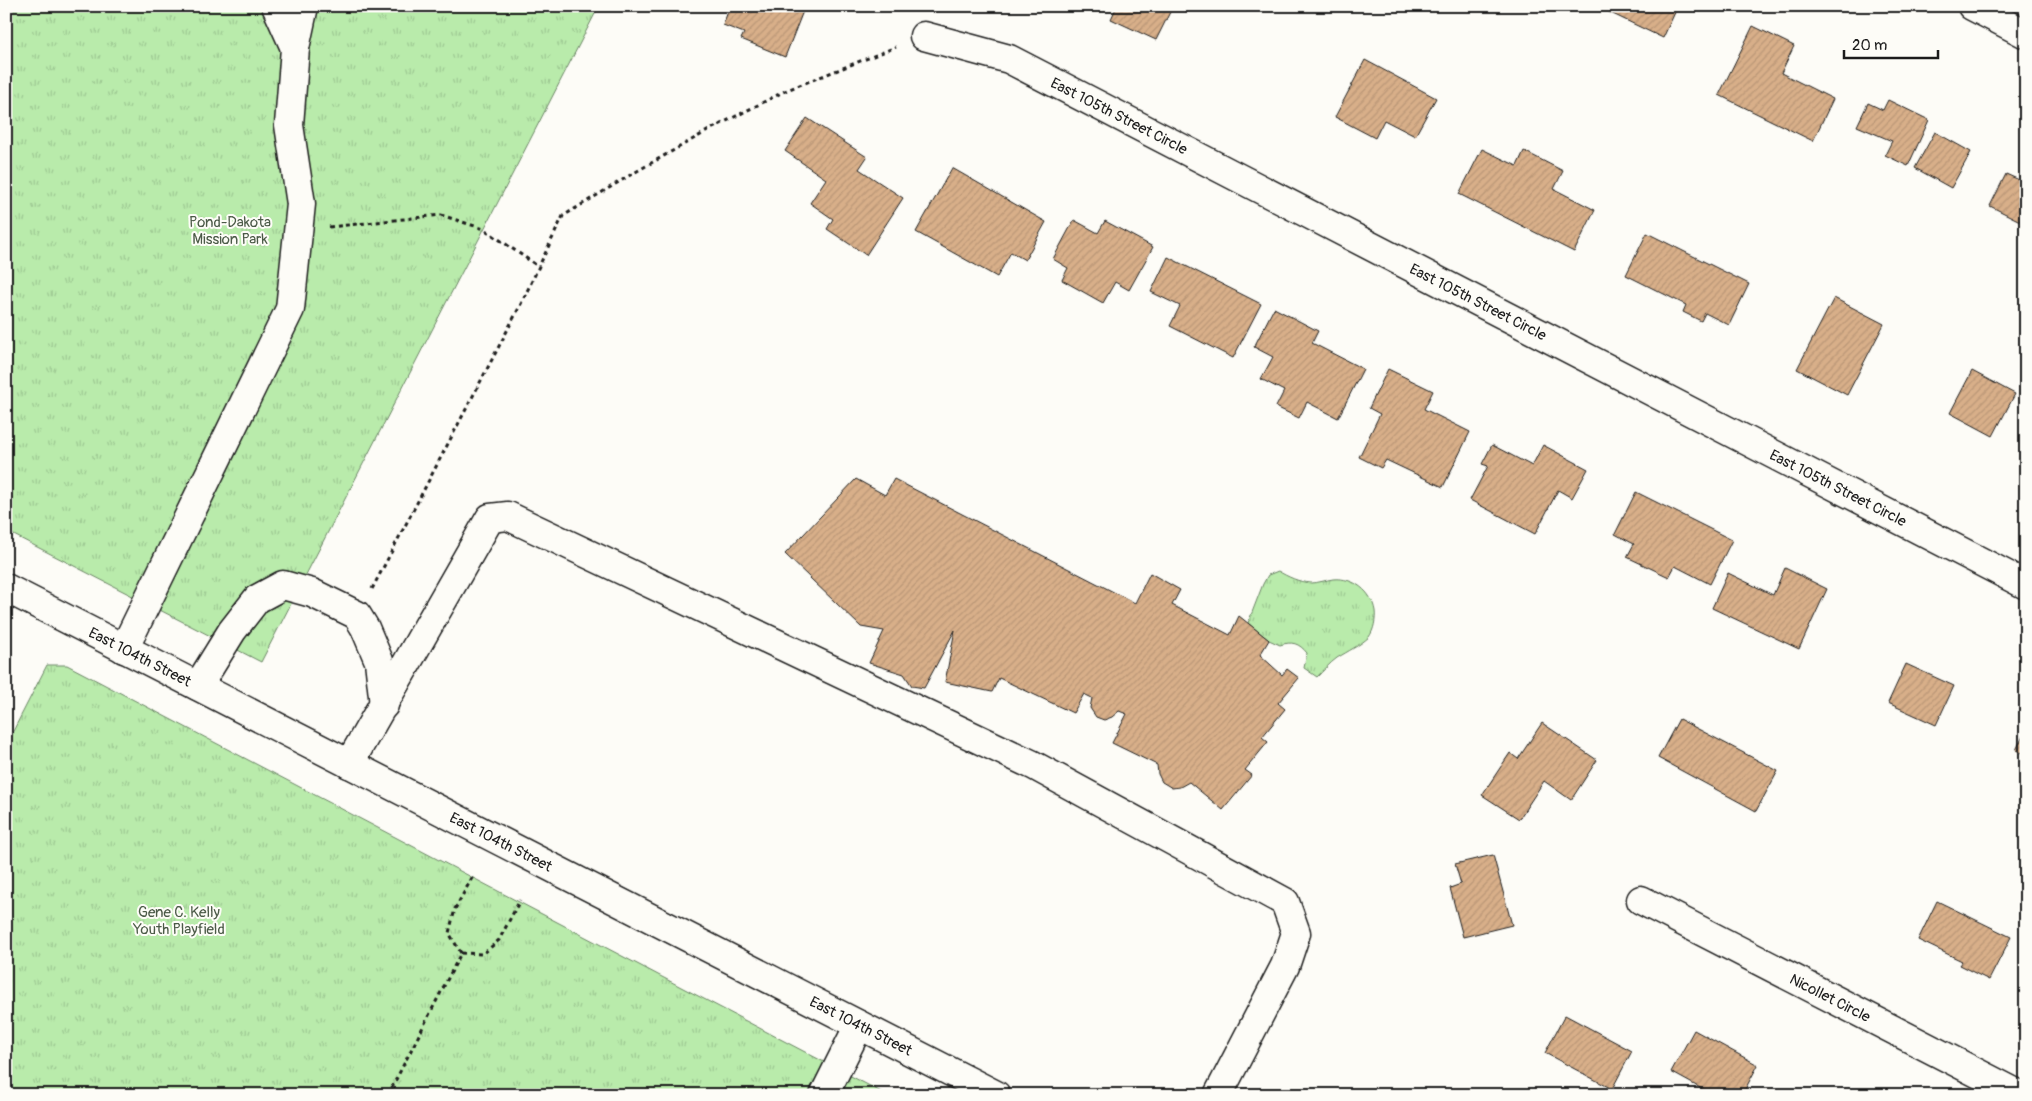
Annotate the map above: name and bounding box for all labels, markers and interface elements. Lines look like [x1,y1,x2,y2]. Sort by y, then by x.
scale bar [1844,28,1938,60]
text: 20 m [1852,36,1887,55]
street label: East 105th Street Circle [1047,74,1191,159]
park label: Pond-Dakota Mission Park [189,213,271,249]
street label: East 105th Street Circle [1406,260,1550,345]
street label: East 105th Street Circle [1766,446,1910,531]
street label: East 104th Street [85,623,195,692]
street label: East 104th Street [446,808,556,877]
park label: Gene C. Kelly Youth Playfield [132,903,225,939]
street label: Nicollet Circle [1786,970,1874,1027]
street label: East 104th Street [806,992,916,1061]

